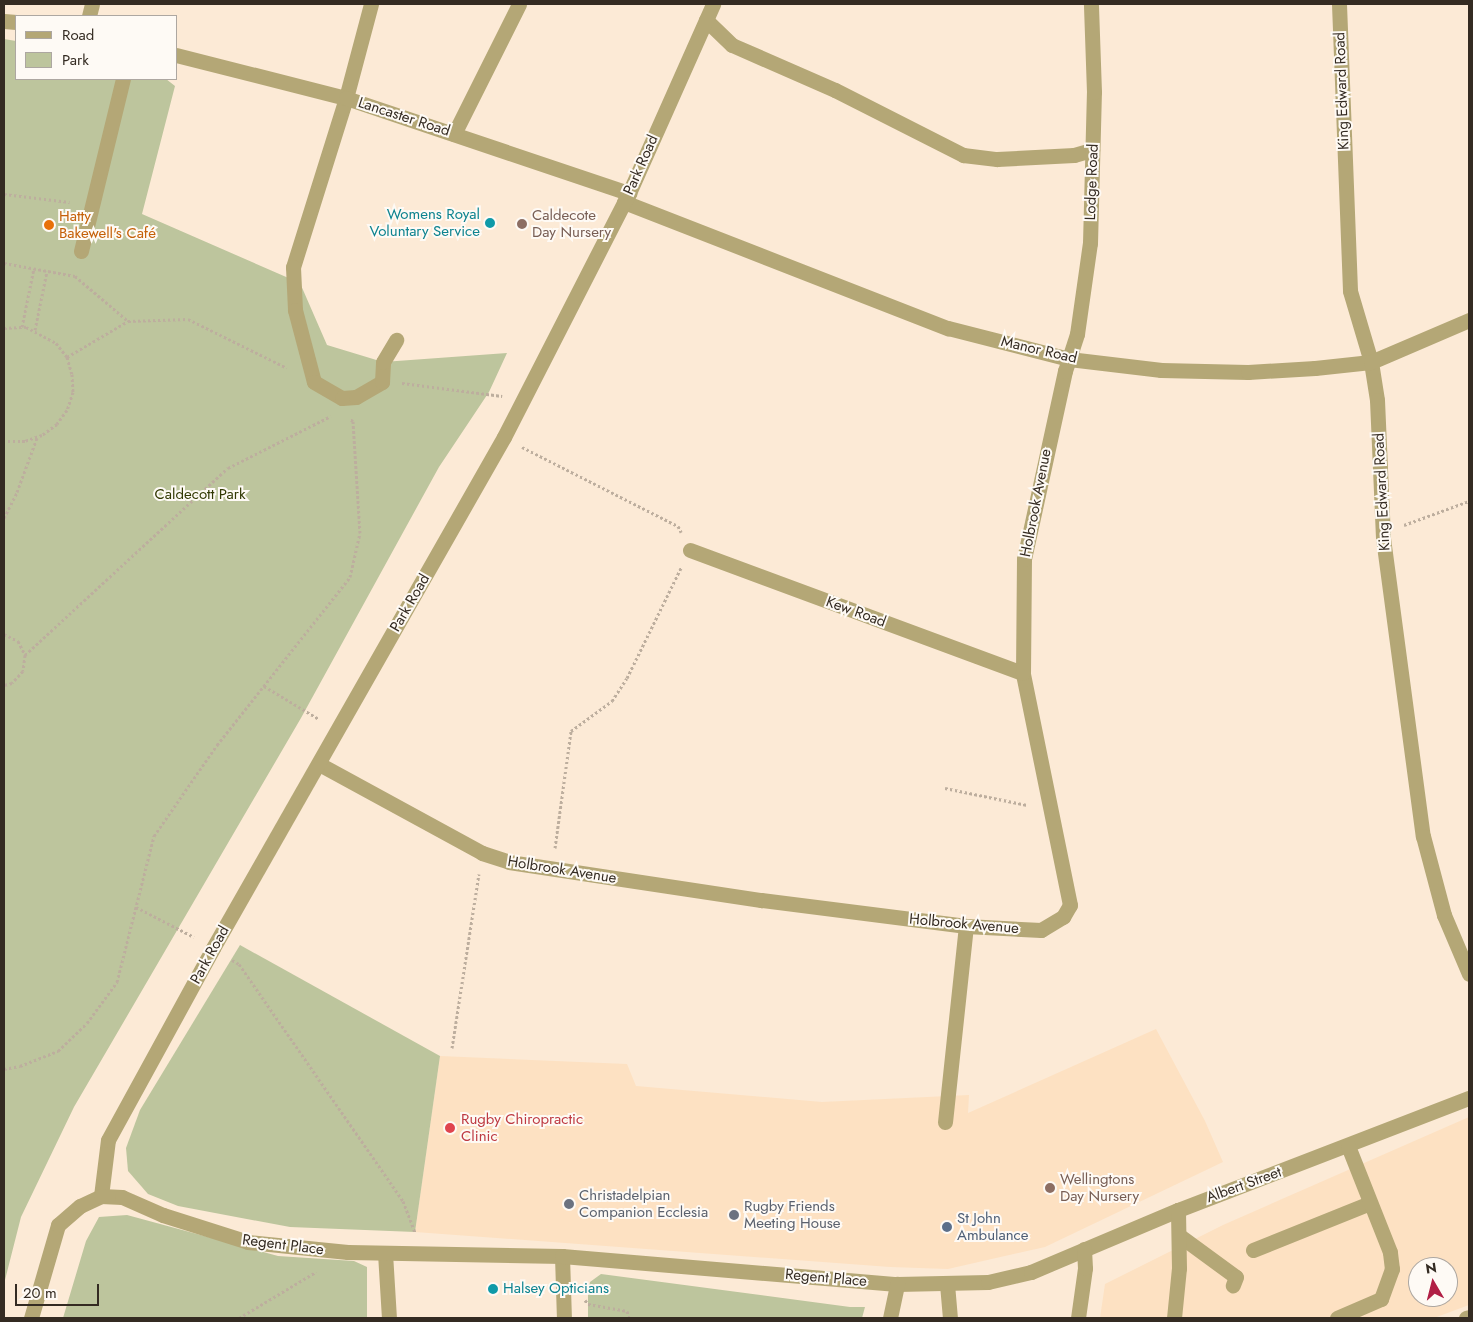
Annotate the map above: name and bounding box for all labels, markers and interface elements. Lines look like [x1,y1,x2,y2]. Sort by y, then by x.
legend [15,15,178,80]
text: Road [62,24,94,46]
street label: King Edward Road [1331,32,1353,150]
text: Park [62,49,89,71]
street label: Lancaster Road [356,94,452,140]
street label: Park Road [620,132,662,198]
street label: Lodge Road [1082,143,1102,221]
place label: Womens Royal Voluntary Service [369,205,480,240]
place label: Caldecote Day Nursery [532,206,611,241]
place label: Hatty Bakewell's Café [59,207,156,242]
marker: Womens Royal Voluntary Service [484,217,496,229]
marker: Caldecote Day Nursery [516,218,528,230]
marker: Hatty Bakewell's Café [43,219,55,231]
street label: Manor Road [999,333,1079,367]
street label: King Edward Road [1370,433,1394,551]
street label: Holbrook Avenue [1017,447,1055,559]
park label: Caldecott Park [154,486,246,504]
street label: Park Road [386,571,434,635]
street label: Kew Road [824,593,888,631]
street label: Holbrook Avenue [506,853,618,887]
street label: Holbrook Avenue [908,910,1020,938]
street label: Park Road [187,923,233,987]
place label: Rugby Chiropractic Clinic [461,1110,583,1145]
marker: Rugby Chiropractic Clinic [443,1121,457,1135]
street label: Albert Street [1204,1163,1284,1207]
place label: Wellingtons Day Nursery [1060,1170,1139,1205]
marker: Wellingtons Day Nursery [1044,1182,1056,1194]
place label: Christadelpian Companion Ecclesia [579,1186,708,1221]
place label: Rugby Friends Meeting House [744,1197,841,1232]
marker: Christadelpian Companion Ecclesia [563,1198,575,1210]
marker: Rugby Friends Meeting House [728,1209,740,1221]
place label: St John Ambulance [957,1209,1028,1244]
marker: St John Ambulance [941,1221,953,1233]
street label: Regent Place [241,1231,325,1259]
north arrow [1408,1257,1458,1307]
text: N [1424,1257,1438,1279]
street label: Regent Place [784,1265,868,1291]
scale bar [18,1274,101,1306]
place label: Halsey Opticians [503,1280,609,1298]
text: 20 m [23,1282,57,1304]
marker: Halsey Opticians [487,1283,499,1295]

